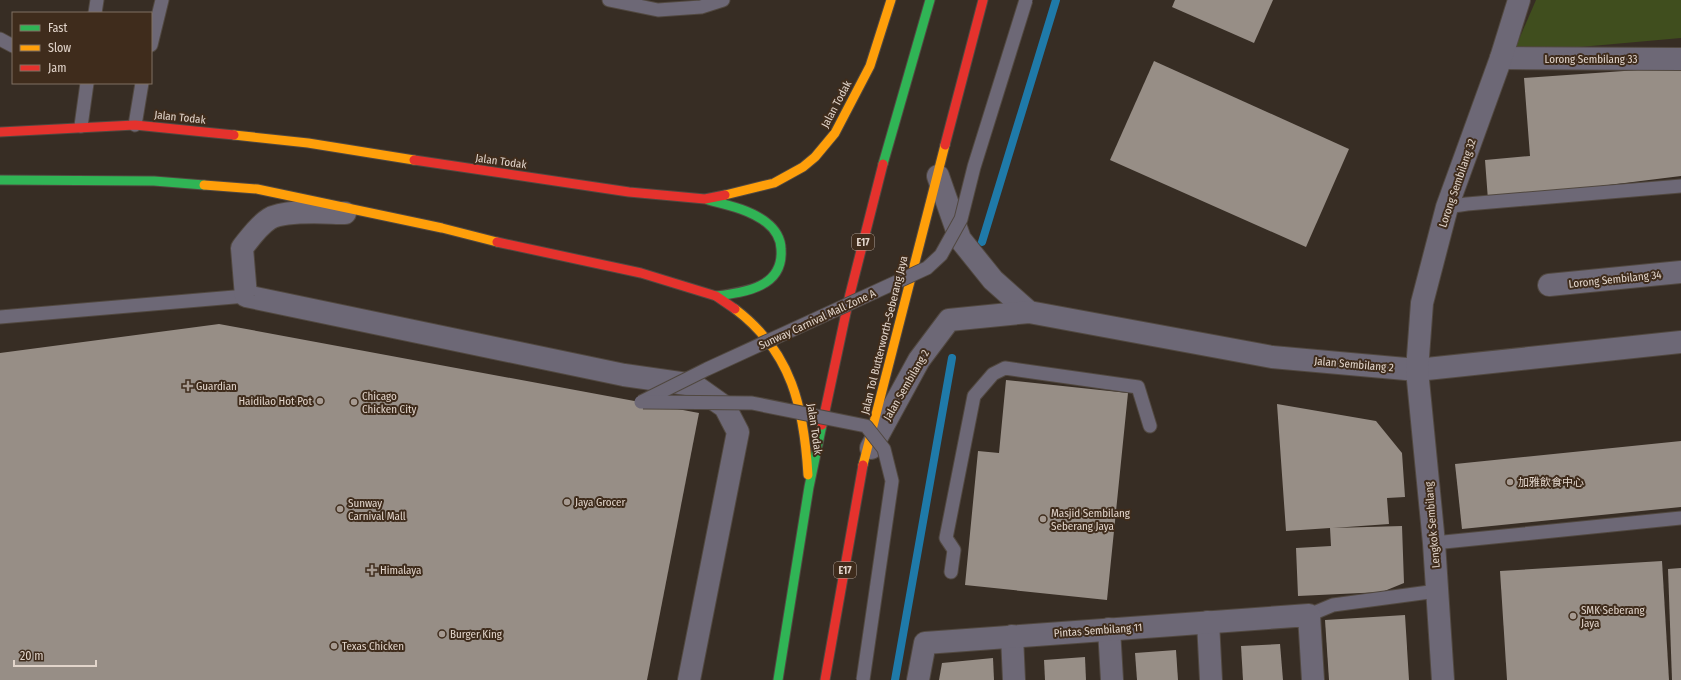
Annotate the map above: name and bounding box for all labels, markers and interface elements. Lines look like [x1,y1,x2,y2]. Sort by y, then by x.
legend [12,12,152,84]
text: Fast [48,21,67,35]
text: Slow [48,41,71,55]
street label: Lorong Sembilang 33 [1545,53,1638,66]
text: Jam [48,61,66,75]
street label: Jalan Todak [819,78,855,130]
street label: Jalan Todak [154,108,207,127]
street label: Lorong Sembilang 32 [1436,137,1479,229]
street label: Jalan Todak [474,151,528,172]
road number: E17 [852,234,874,250]
street label: Jalan Tol Butterworth–Seberang Jaya [858,255,910,416]
street label: Lorong Sembilang 34 [1568,268,1663,291]
street label: Sunway Carnival Mall Zone A [757,287,878,352]
street label: Jalan Sembilang 2 [881,347,932,423]
street label: Jalan Sembilang 2 [1314,355,1394,374]
place label: Guardian [196,380,237,393]
marker: Guardian [183,381,193,391]
place label: Chicago Chicken City [362,390,417,416]
place label: Haidilao Hot Pot [238,395,312,408]
marker: Haidilao Hot Pot [315,396,325,406]
marker: Chicago Chicken City [349,397,359,407]
street label: Jalan Todak [804,403,825,456]
place label: 加雅飲食中心 [1518,476,1584,489]
marker: 加雅飲食中心 [1505,477,1515,487]
street label: Lengkok Sembilang [1422,480,1443,569]
place label: Jaya Grocer [575,496,626,509]
place label: Sunway Carnival Mall [348,497,406,523]
marker: Jaya Grocer [562,497,572,507]
marker: Sunway Carnival Mall [335,504,345,514]
place label: Masjid Sembilang Seberang Jaya [1051,507,1131,533]
marker: Masjid Sembilang Seberang Jaya [1038,514,1048,524]
road number: E17 [834,562,856,578]
place label: Himalaya [380,564,421,577]
marker: Himalaya [367,565,377,575]
place label: SMK Seberang Jaya [1581,604,1645,630]
marker: SMK Seberang Jaya [1568,611,1578,621]
street label: Pintas Sembilang 11 [1053,621,1143,640]
place label: Burger King [450,628,503,641]
marker: Burger King [437,629,447,639]
place label: Texas Chicken [342,640,404,653]
marker: Texas Chicken [329,641,339,651]
scale bar [14,642,96,668]
text: 20 m [20,649,44,663]

